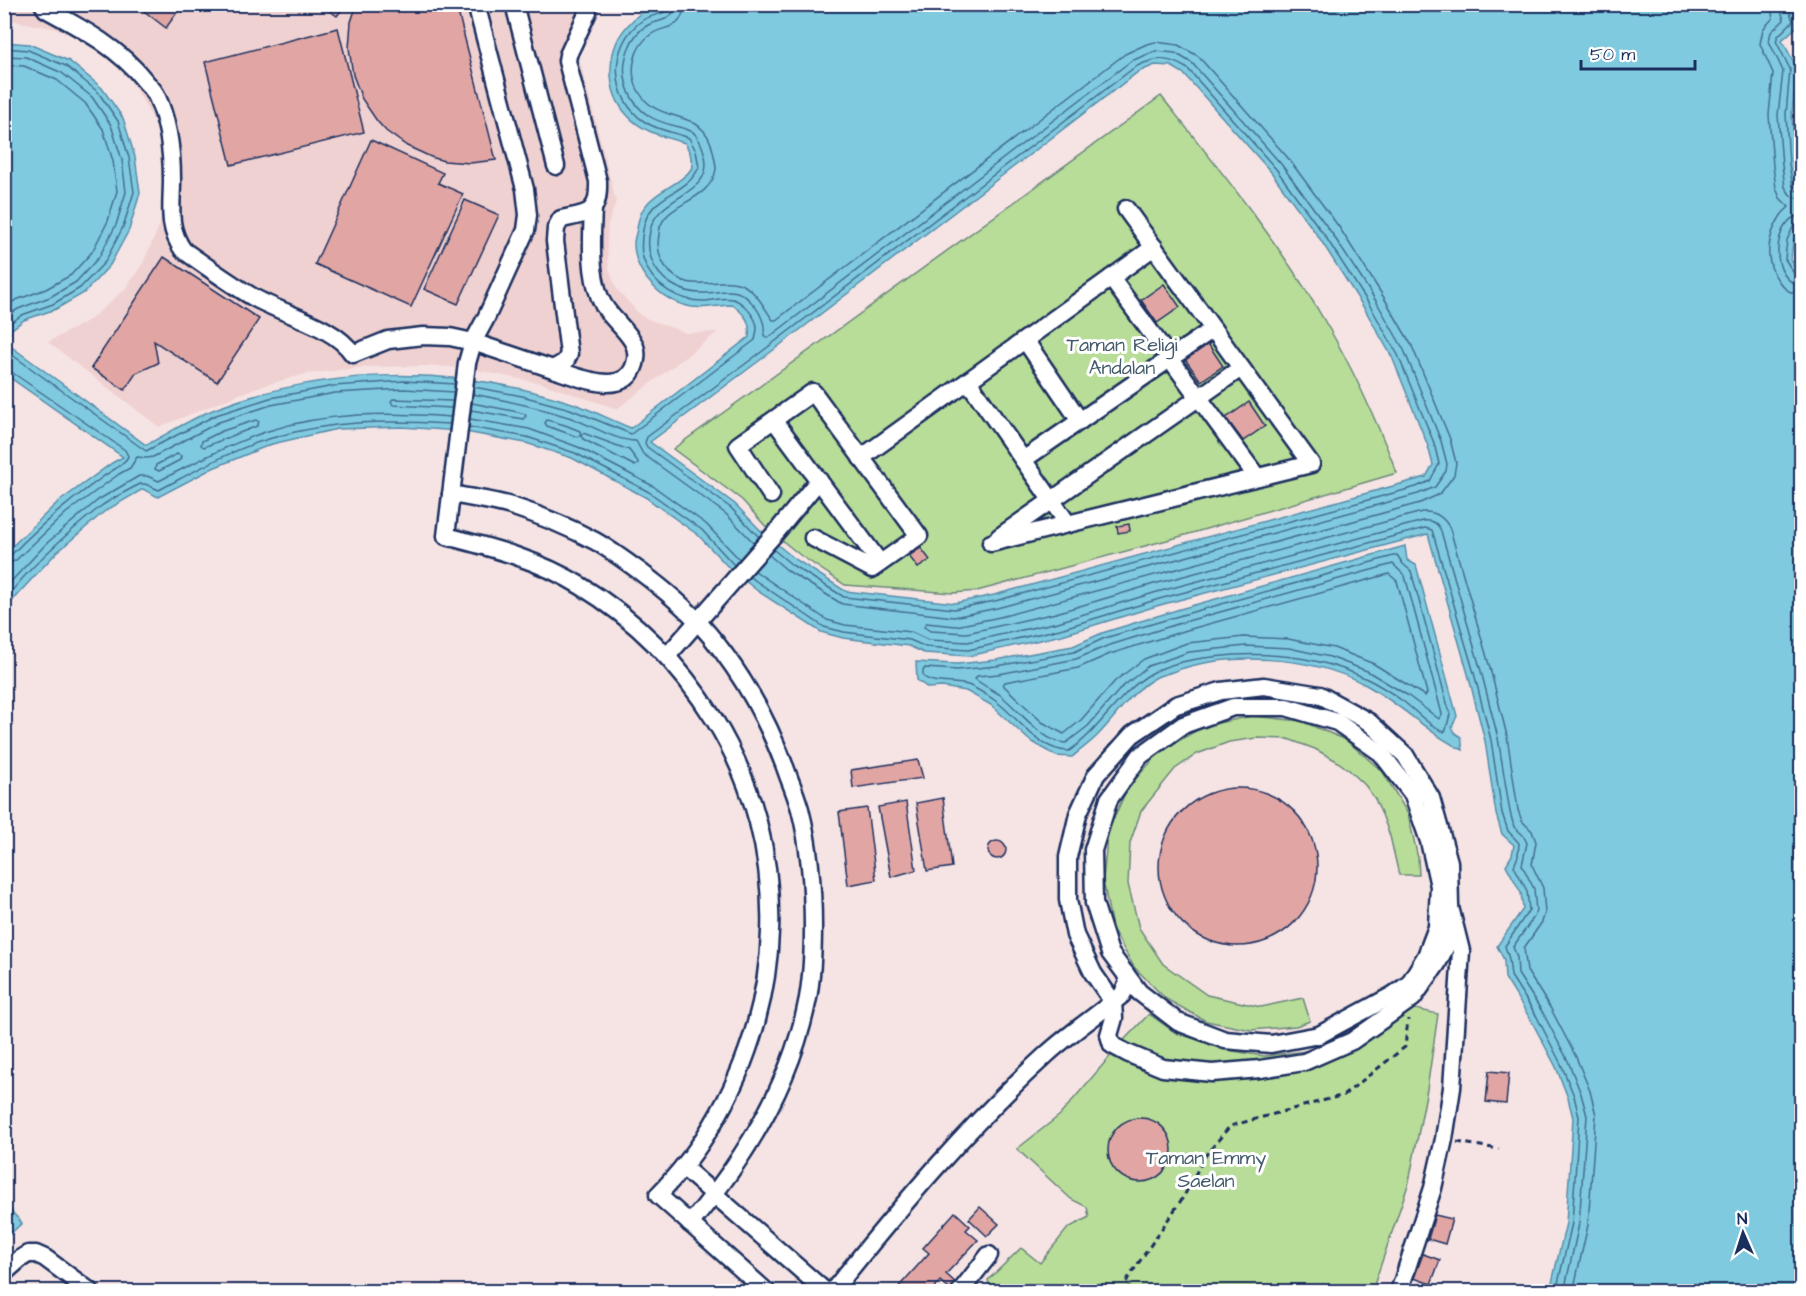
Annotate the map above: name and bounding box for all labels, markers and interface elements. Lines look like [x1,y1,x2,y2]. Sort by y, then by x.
scale bar [1581,33,1695,71]
text: 50 m [1590,42,1635,67]
park label: Taman Religi Andalan [1067,331,1177,382]
park label: Taman Emmy Saelan [1146,1144,1266,1195]
north arrow [1713,1203,1773,1263]
text: N [1737,1208,1748,1230]

